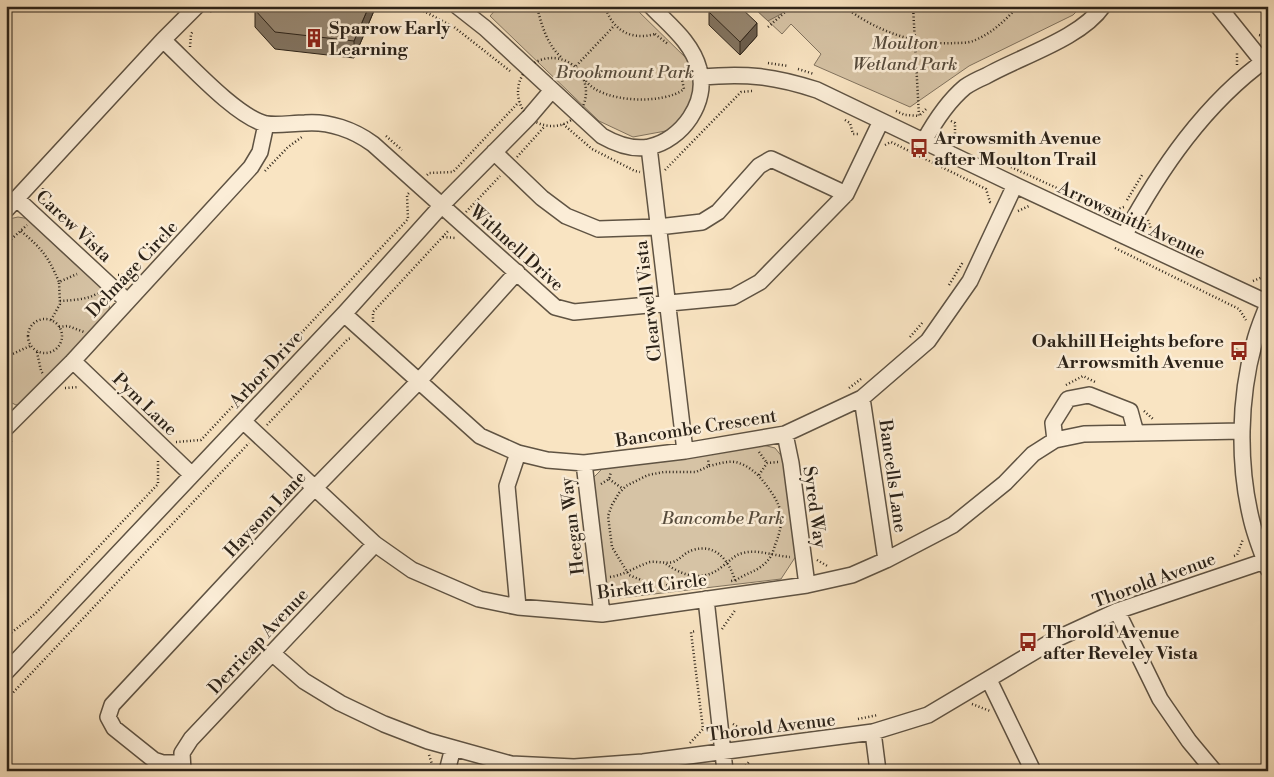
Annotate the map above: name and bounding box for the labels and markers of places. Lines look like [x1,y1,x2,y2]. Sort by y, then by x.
place label: Sparrow Early Learning [329,17,451,61]
building icon: Sparrow Early Learning [303,27,325,49]
place label: Arrowsmith Avenue after Moulton Trail [933,127,1102,171]
bus stop icon: Arrowsmith Avenue after Moulton Trail [908,137,930,159]
place label: Oakhill Heights before Arrowsmith Avenue [1032,330,1224,374]
bus stop icon: Oakhill Heights before Arrowsmith Avenue [1228,340,1250,362]
place label: Thorold Avenue after Reveley Vista [1043,621,1198,665]
bus stop icon: Thorold Avenue after Reveley Vista [1017,631,1039,653]

